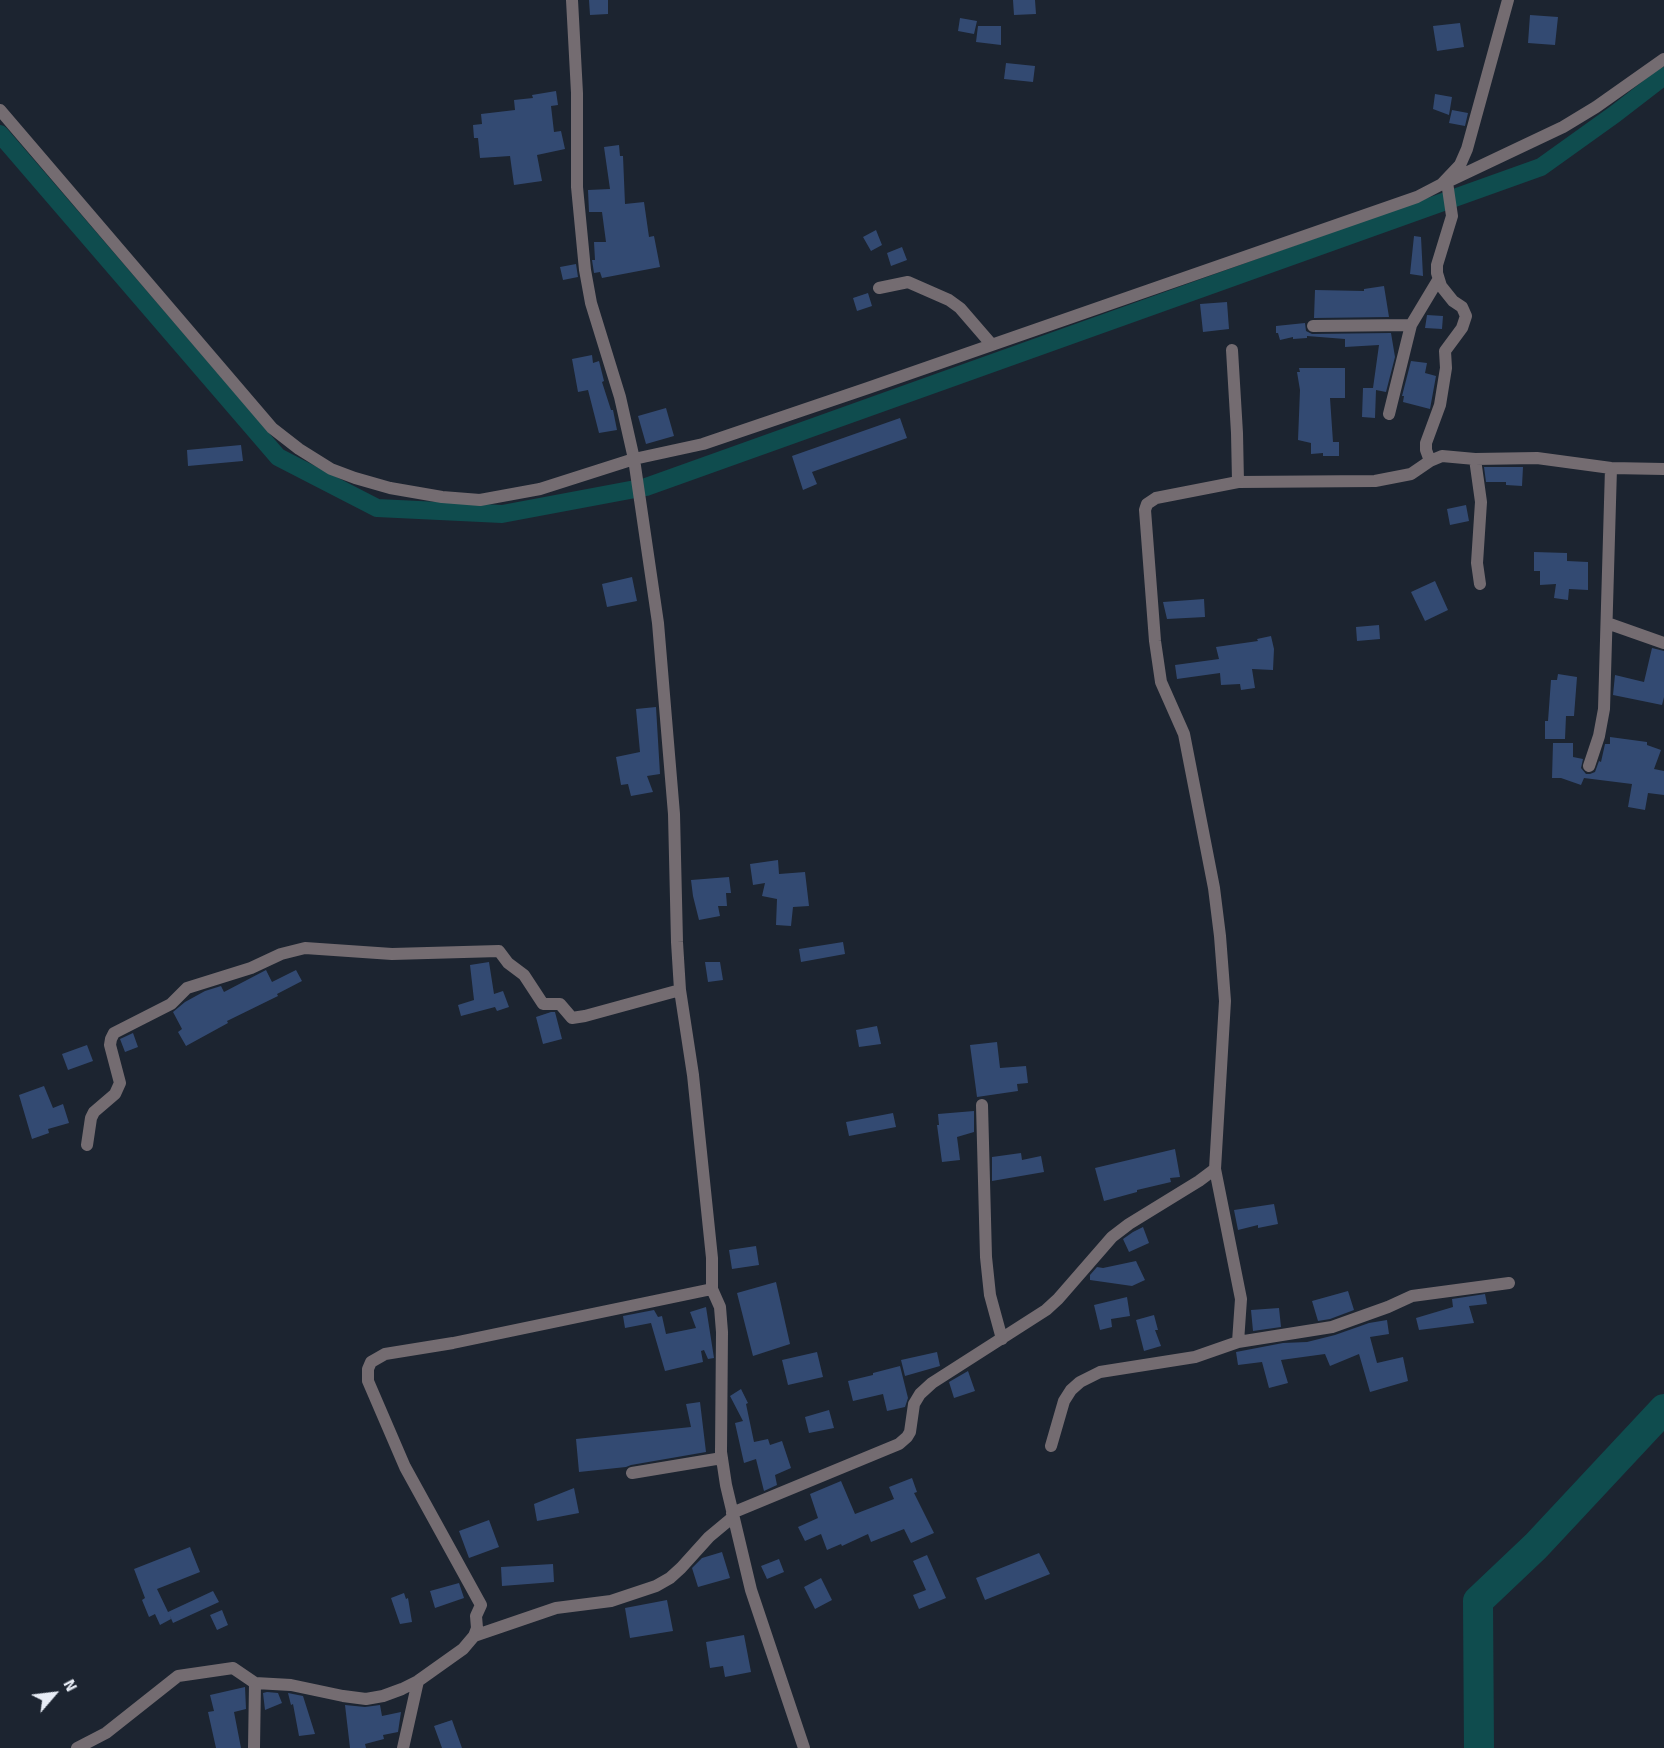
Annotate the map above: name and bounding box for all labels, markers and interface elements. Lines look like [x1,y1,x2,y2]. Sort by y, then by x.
north arrow [24,1664,84,1724]
text: N [58,1676,81,1695]

